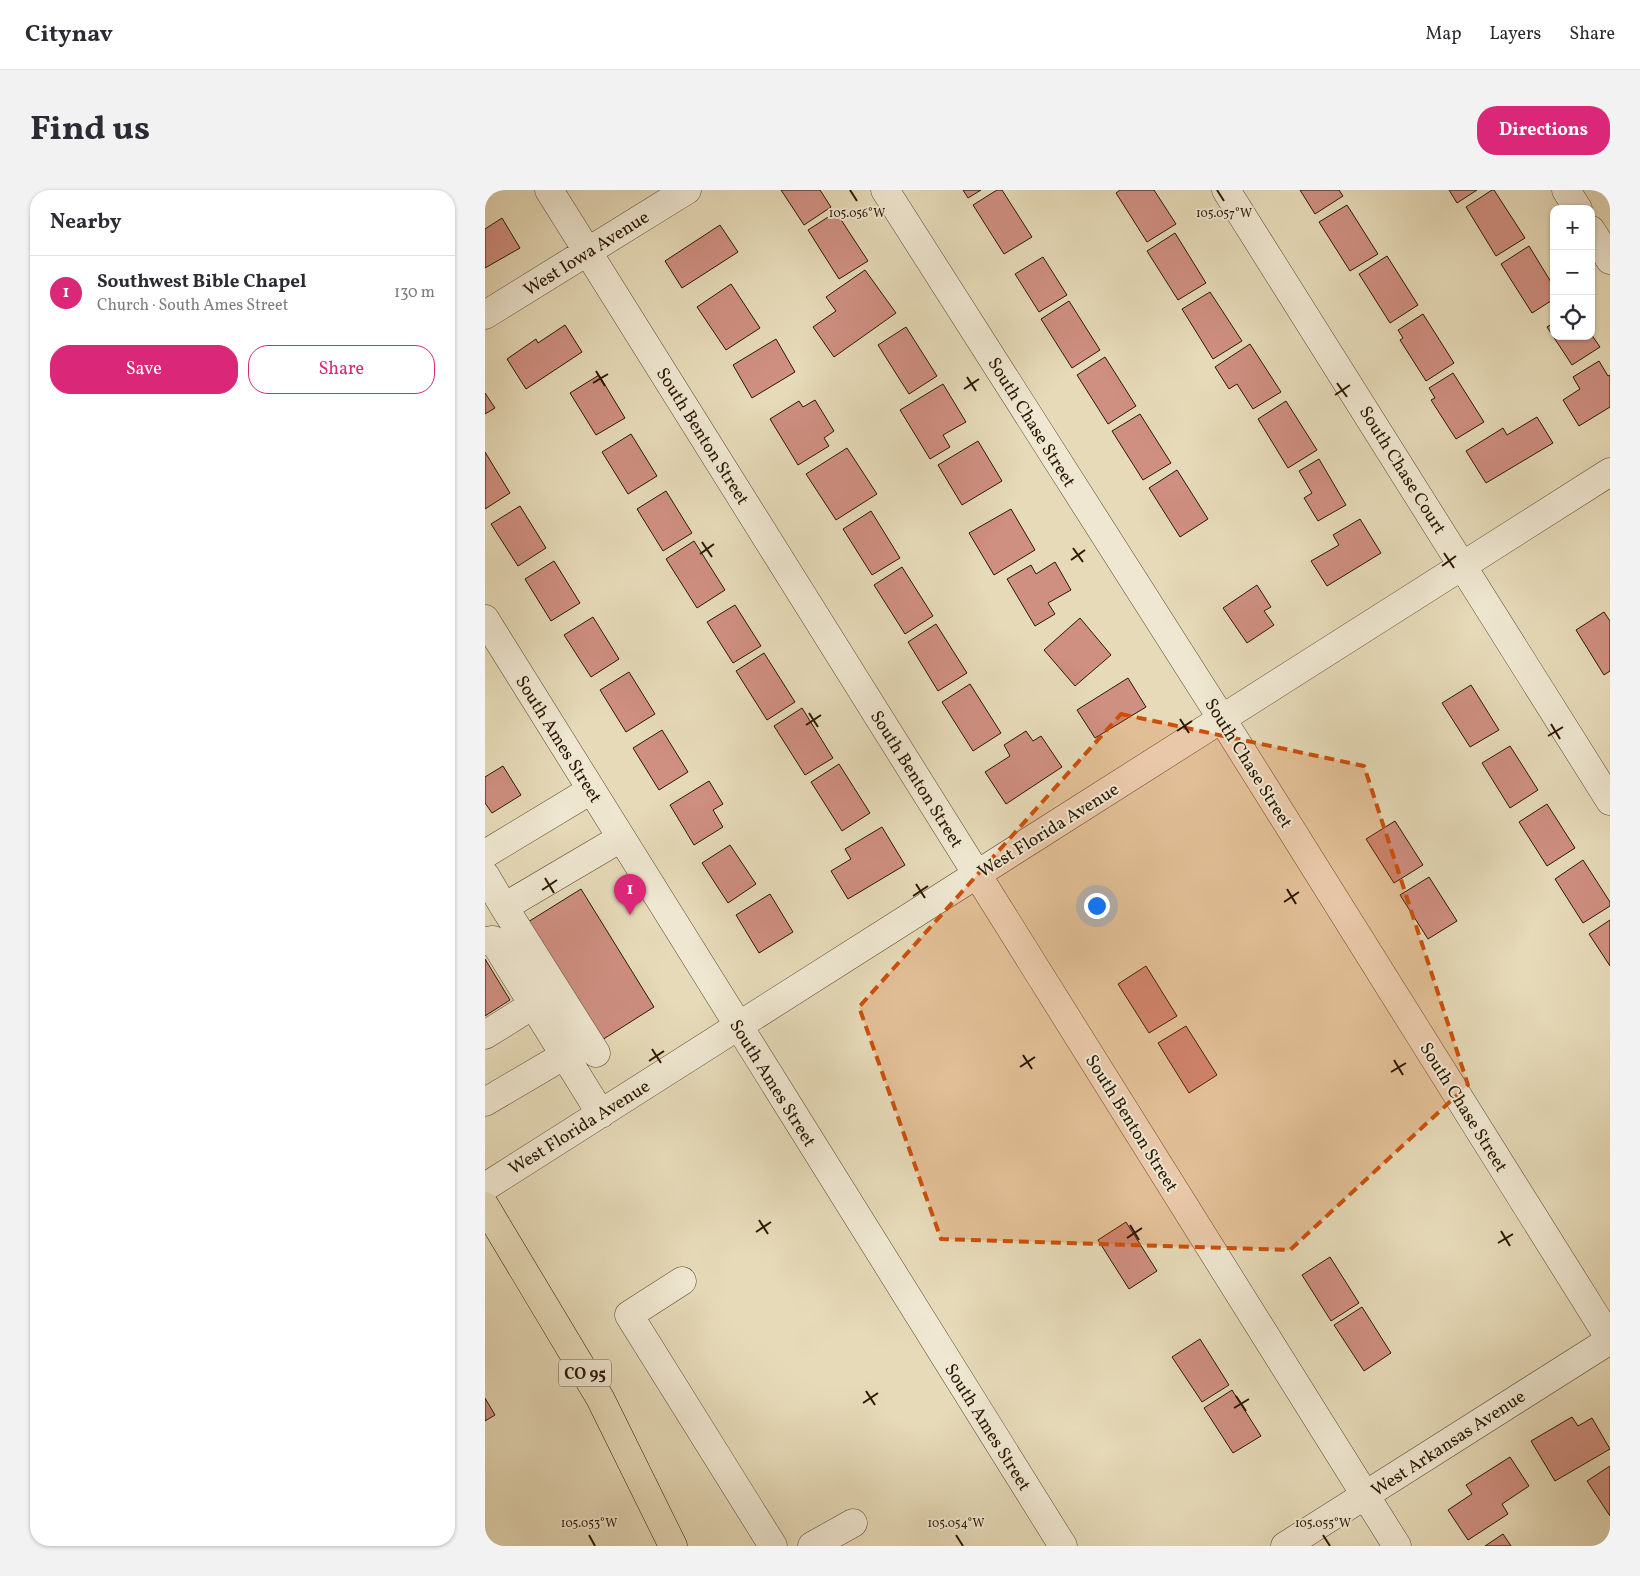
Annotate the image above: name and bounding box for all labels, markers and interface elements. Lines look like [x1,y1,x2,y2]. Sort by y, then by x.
text: Citynav [25,18,113,52]
text: Map [1425,22,1461,47]
text: Layers [1489,22,1541,47]
text: Share [1569,22,1615,47]
text: Find us [30,106,150,154]
button: Directions [1477,106,1610,155]
map controls [1550,205,1595,340]
button: + [1550,205,1595,250]
street label: West Iowa Avenue [519,206,654,303]
text: 105.056°W [829,206,885,222]
text: 105.057°W [1196,206,1252,222]
text: Nearby [50,208,121,237]
button: − [1550,250,1595,295]
text: Southwest Bible Chapel [97,269,306,295]
text: 1 [63,282,69,304]
text: 130 m [394,282,435,304]
text: Church · South Ames Street [97,295,288,317]
button: locate [1550,295,1595,340]
button: Save [50,345,238,394]
button: Share [248,345,435,394]
street label: South Chase Street [981,353,1081,493]
street label: South Benton Street [649,363,754,510]
street label: South Chase Court [1352,402,1451,540]
street label: South Ames Street [508,671,607,808]
street label: South Chase Street [1198,694,1298,834]
street label: South Benton Street [863,706,968,853]
street label: West Florida Avenue [973,778,1124,885]
pin: 1 [614,874,646,915]
your location [1084,893,1110,919]
street label: South Ames Street [722,1015,821,1152]
street label: South Chase Street [1413,1038,1513,1178]
street label: South Benton Street [1078,1050,1183,1197]
street label: West Florida Avenue [504,1075,655,1182]
street label: South Ames Street [937,1359,1036,1496]
road number: CO 95 [559,1360,611,1386]
street label: West Arkansas Avenue [1367,1385,1531,1504]
text: 105.053°W [561,1516,617,1532]
text: 105.054°W [927,1516,985,1532]
text: 105.055°W [1295,1516,1351,1532]

